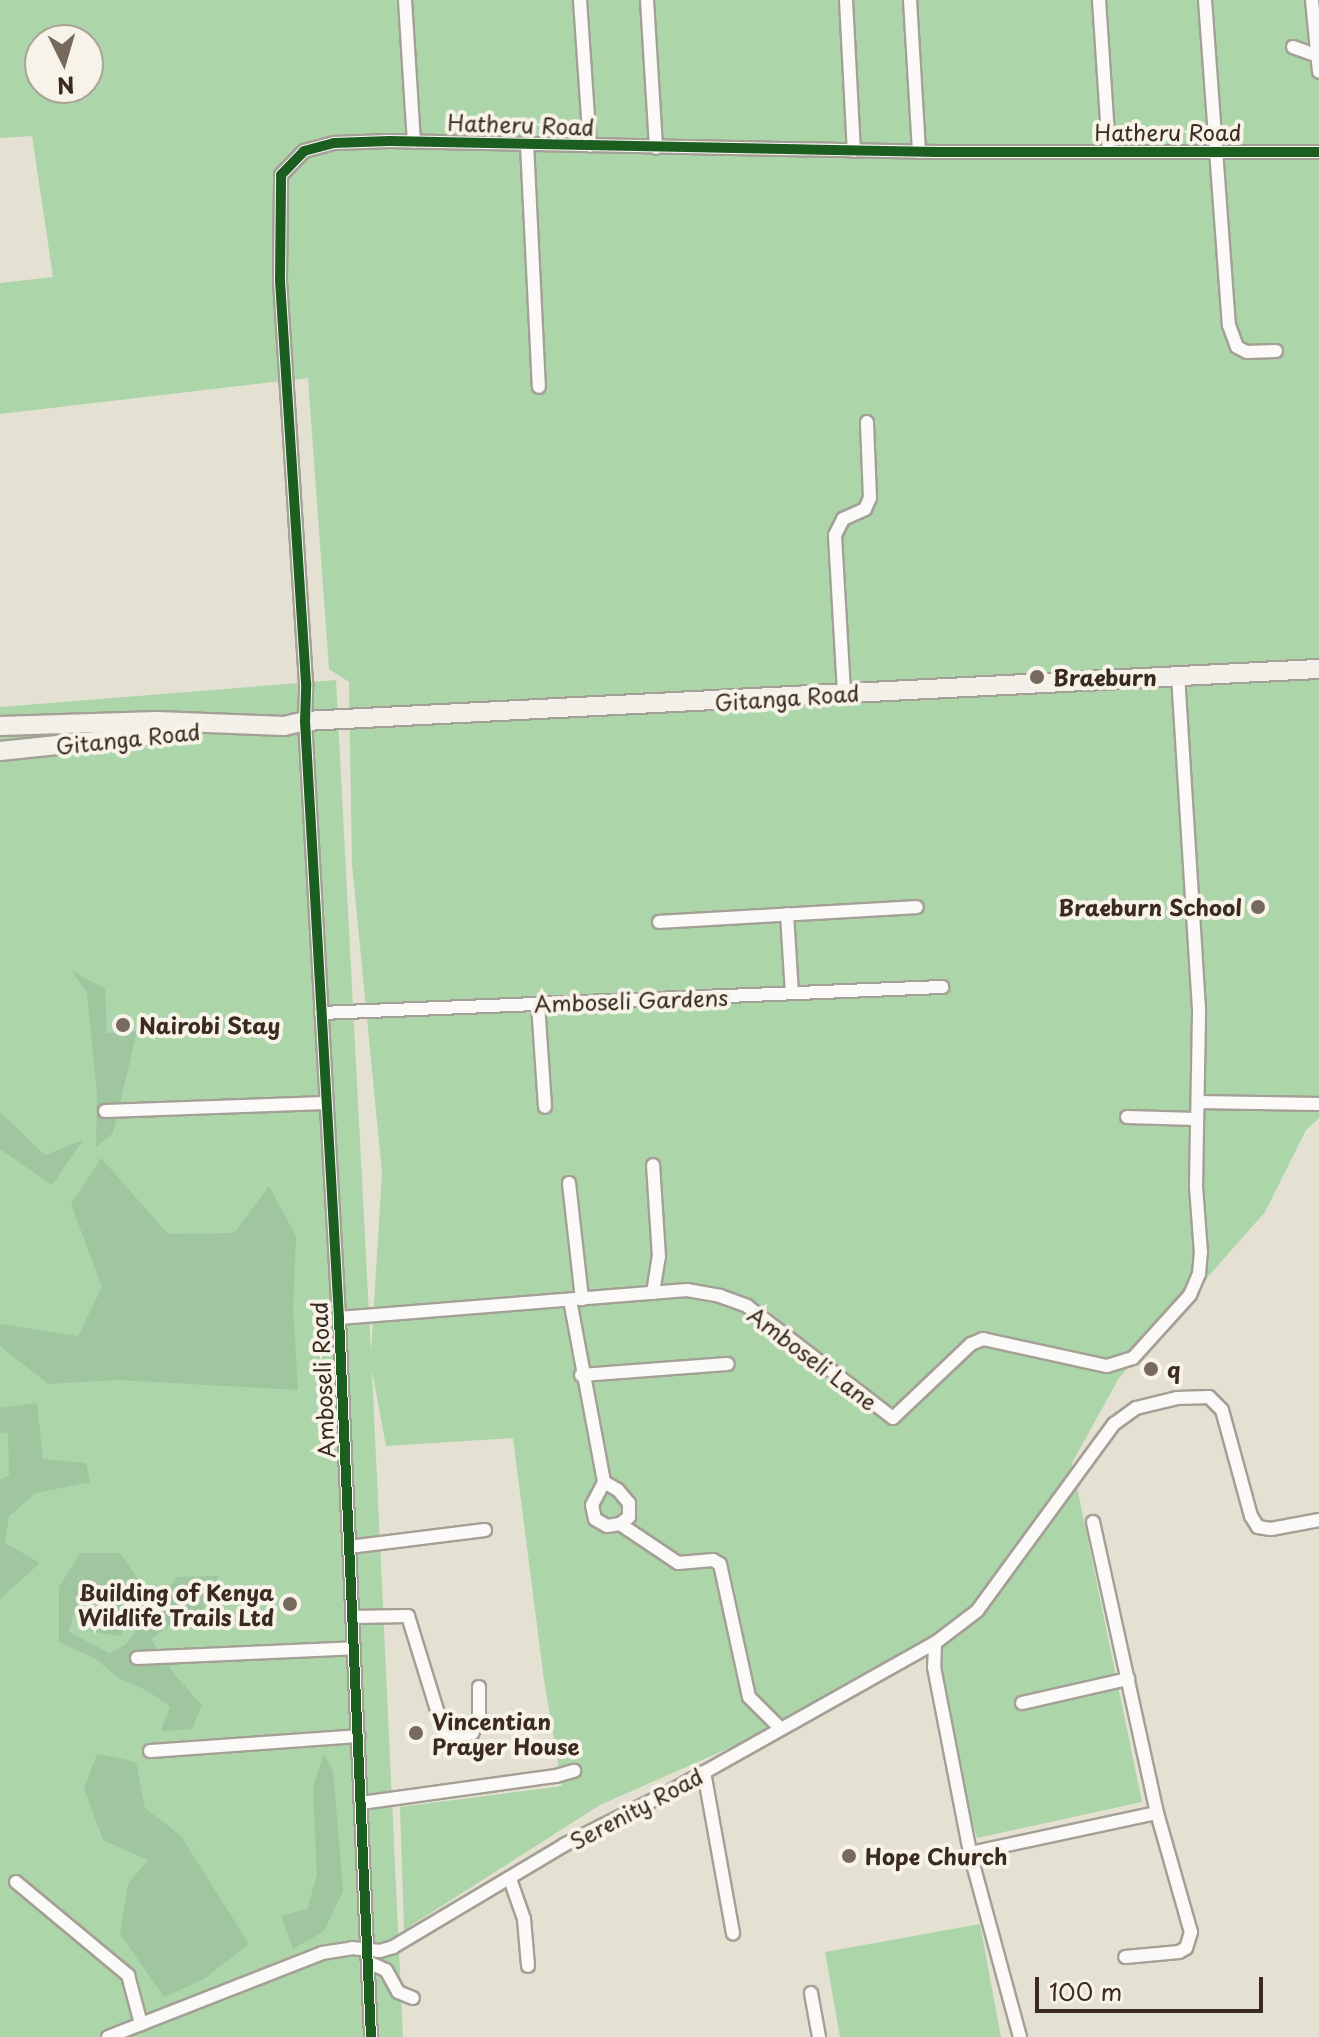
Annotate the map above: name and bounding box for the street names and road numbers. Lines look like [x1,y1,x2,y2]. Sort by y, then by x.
street label: Hatheru Road [447,108,595,140]
street label: Hatheru Road [1094,119,1242,145]
street label: Gitanga Road [713,679,861,715]
street label: Gitanga Road [54,717,202,759]
street label: Amboseli Gardens [535,983,727,1017]
street label: Amboseli Road [305,1301,339,1459]
street label: Amboseli Lane [743,1301,883,1415]
street label: Serenity Road [565,1762,707,1854]

